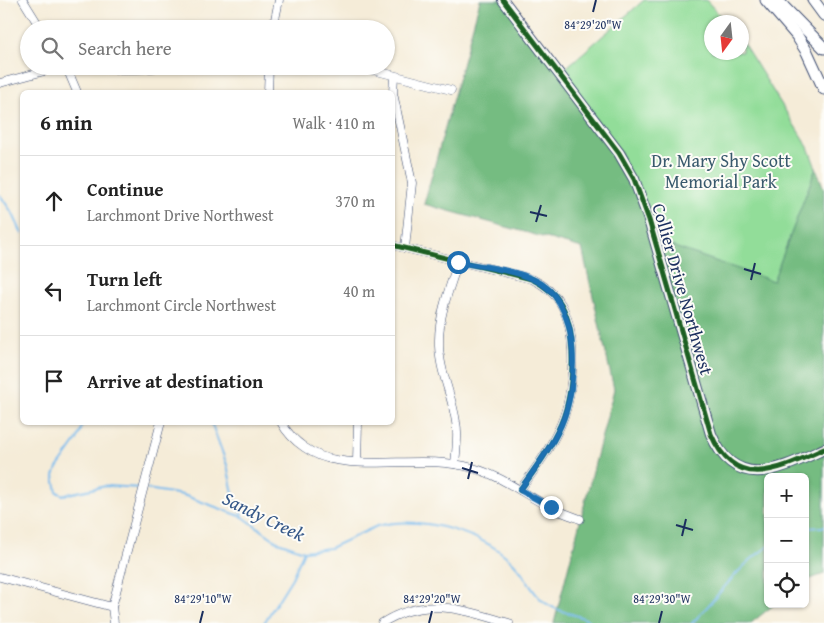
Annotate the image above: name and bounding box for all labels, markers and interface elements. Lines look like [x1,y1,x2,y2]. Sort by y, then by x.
north arrow [704,15,749,60]
text: 84°29'20"W [564,16,623,33]
search box [20,20,395,75]
icon: search [38,34,66,62]
text: Search here [78,34,172,62]
text: 6 min [40,107,92,138]
text: Walk · 410 m [292,111,375,135]
park label: Dr. Mary Shy Scott Memorial Park [651,147,791,195]
text: Continue [87,175,164,203]
icon: ahead [40,187,68,215]
text: 370 m [335,189,375,213]
street label: Collier Drive Northwest [646,200,721,379]
text: Larchmont Drive Northwest [87,203,274,227]
route start [447,251,470,274]
text: Turn left [87,265,162,293]
icon: left [40,277,68,305]
text: 40 m [343,279,375,303]
text: Larchmont Circle Northwest [87,293,276,317]
icon: arrive [40,367,68,395]
text: Arrive at destination [87,367,263,395]
map controls [764,473,809,608]
button: + [764,473,809,518]
water label: Sandy Creek [218,484,310,548]
route end [540,496,563,519]
button: − [764,518,809,563]
button: locate [764,563,809,608]
text: 84°29'10"W [174,590,233,607]
text: 84°29'20"W [403,590,462,607]
text: 84°29'30"W [633,590,692,607]

